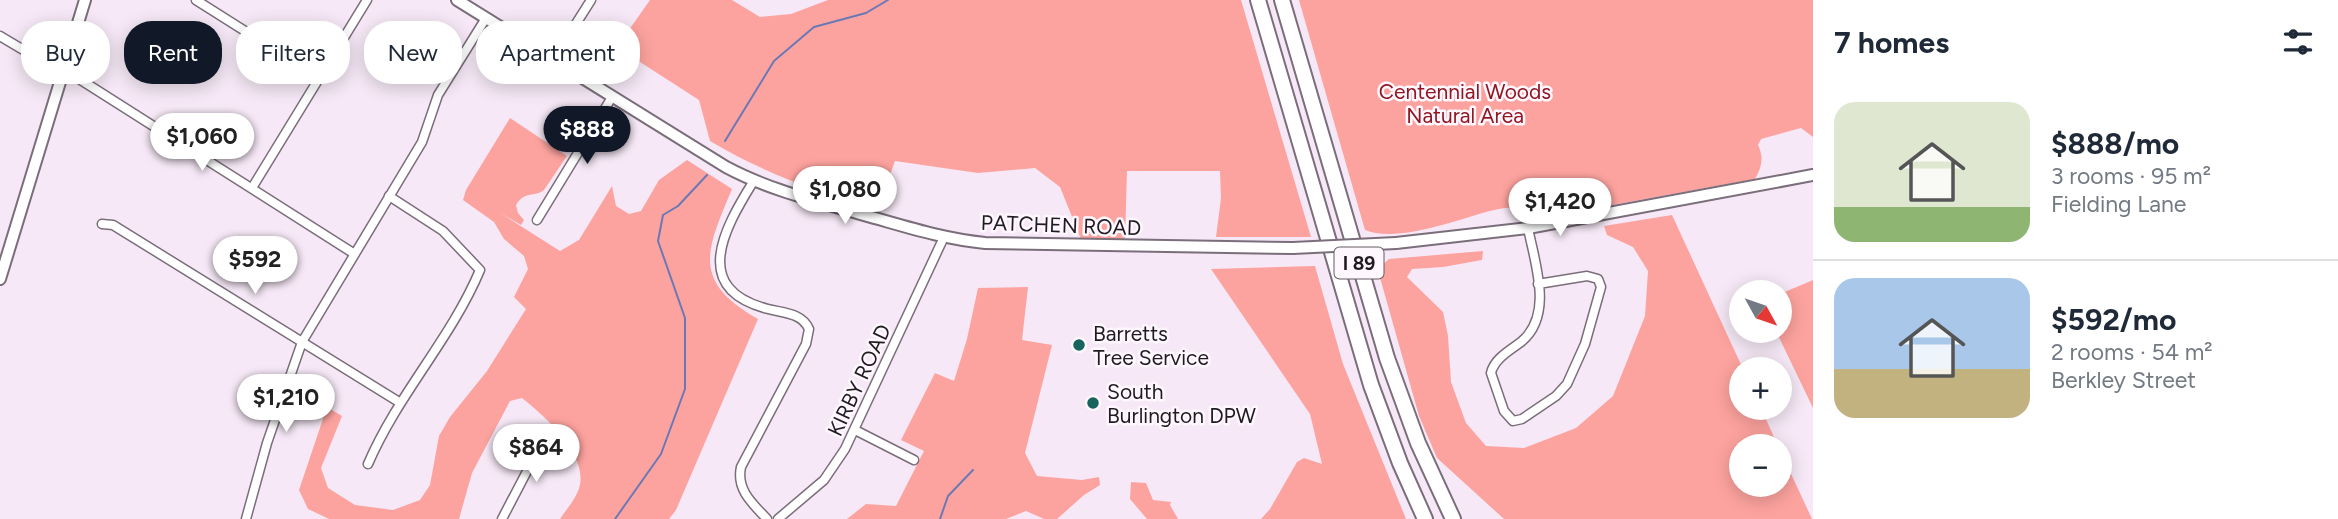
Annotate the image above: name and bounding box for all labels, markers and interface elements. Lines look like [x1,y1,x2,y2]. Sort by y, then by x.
chip: Buy [21,21,110,84]
chip: Rent [124,21,222,84]
chip: Filters [236,21,350,84]
chip: New [364,21,462,84]
chip: Apartment [476,21,640,84]
icon: filters [2279,23,2317,61]
text: 7 homes [1834,24,1949,61]
park label: Centennial Woods Natural Area [1379,79,1551,128]
pin: $888 [546,106,628,166]
pin: $1,060 [145,114,259,173]
text: $888 [560,115,614,143]
text: $1,060 [166,122,238,150]
text: $888/mo [2051,125,2179,162]
icon: home [1890,130,1974,214]
text: 3 rooms · 95 m² [2051,162,2211,190]
pin: $1,080 [788,166,902,226]
text: $1,080 [809,175,881,203]
pin: $1,420 [1503,178,1617,238]
text: $1,420 [1524,187,1596,215]
text: Fielding Lane [2051,190,2186,218]
street label: PATCHEN ROAD [980,210,1142,240]
pin: $592 [214,236,296,296]
text: $592 [229,245,281,273]
road number: I 89 [1334,247,1384,278]
north arrow [1729,280,1792,343]
map controls [1729,280,1792,497]
text: $592/mo [2051,301,2176,338]
icon: home [1890,306,1974,390]
street label: KIRBY ROAD [822,320,896,440]
place label: Barretts Tree Service [1093,321,1209,370]
marker: Barretts Tree Service [1071,337,1087,353]
text: 2 rooms · 54 m² [2051,338,2213,366]
button: + [1729,357,1792,420]
text: Berkley Street [2051,366,2196,394]
pin: $1,210 [229,374,343,434]
place label: South Burlington DPW [1107,379,1256,428]
text: $1,210 [253,383,319,411]
marker: South Burlington DPW [1085,395,1101,411]
pin: $864 [495,424,577,484]
text: $864 [509,433,563,461]
button: − [1729,434,1792,497]

